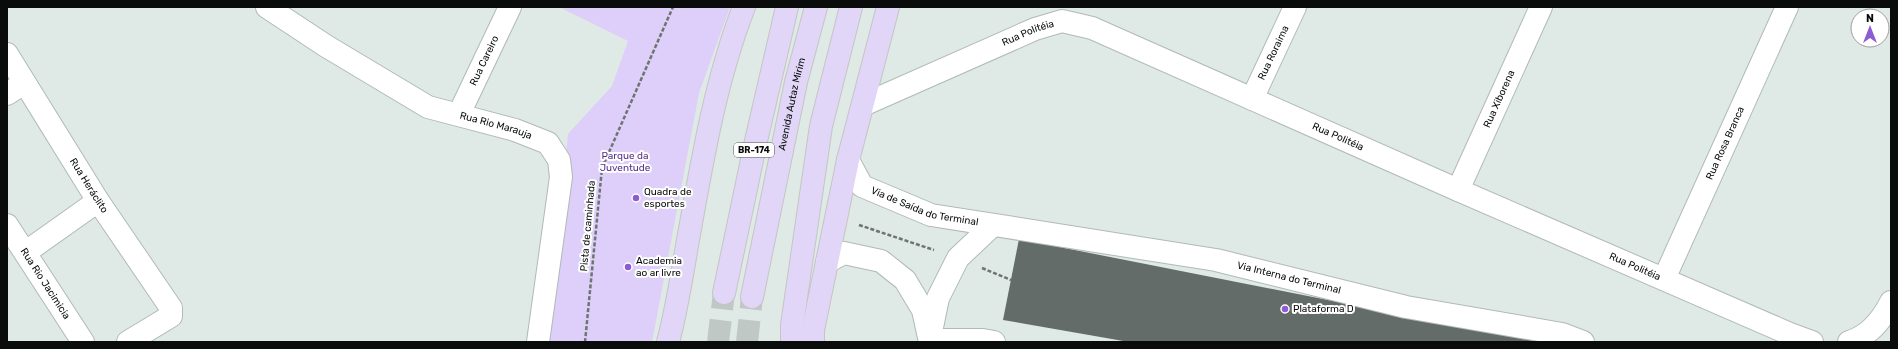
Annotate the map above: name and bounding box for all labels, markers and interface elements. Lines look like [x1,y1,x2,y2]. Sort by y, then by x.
north arrow [1850,8,1890,48]
text: N [1866,12,1874,25]
street label: Rua Politéia [1000,18,1055,49]
street label: Rua Roraima [1256,24,1292,82]
street label: Rua Careiro [467,34,502,88]
street label: Avenida Autaz Mirim [776,56,808,152]
street label: Rua Xiborena [1481,68,1518,130]
street label: Rua Rosa Branca [1704,105,1747,182]
street label: Rua Rio Marauja [458,110,534,142]
street label: Rua Politéia [1310,120,1366,153]
road number: BR-174 [734,143,774,157]
park label: Parque da Juventude [600,150,651,174]
street label: Rua Heráclito [67,156,111,216]
street label: Pista de caminhada [578,180,598,272]
street label: Via de Saída do Terminal [869,184,979,228]
place label: Quadra de esportes [644,186,692,210]
marker: Quadra de esportes [631,193,641,203]
street label: Rua Rio Jacimicia [18,246,73,322]
street label: Rua Politéia [1607,250,1662,283]
place label: Academia ao ar livre [636,255,682,279]
street label: Via Interna do Terminal [1236,259,1342,297]
marker: Academia ao ar livre [623,262,633,272]
place label: Plataforma D [1293,303,1354,315]
marker: Plataforma D [1280,304,1290,314]

